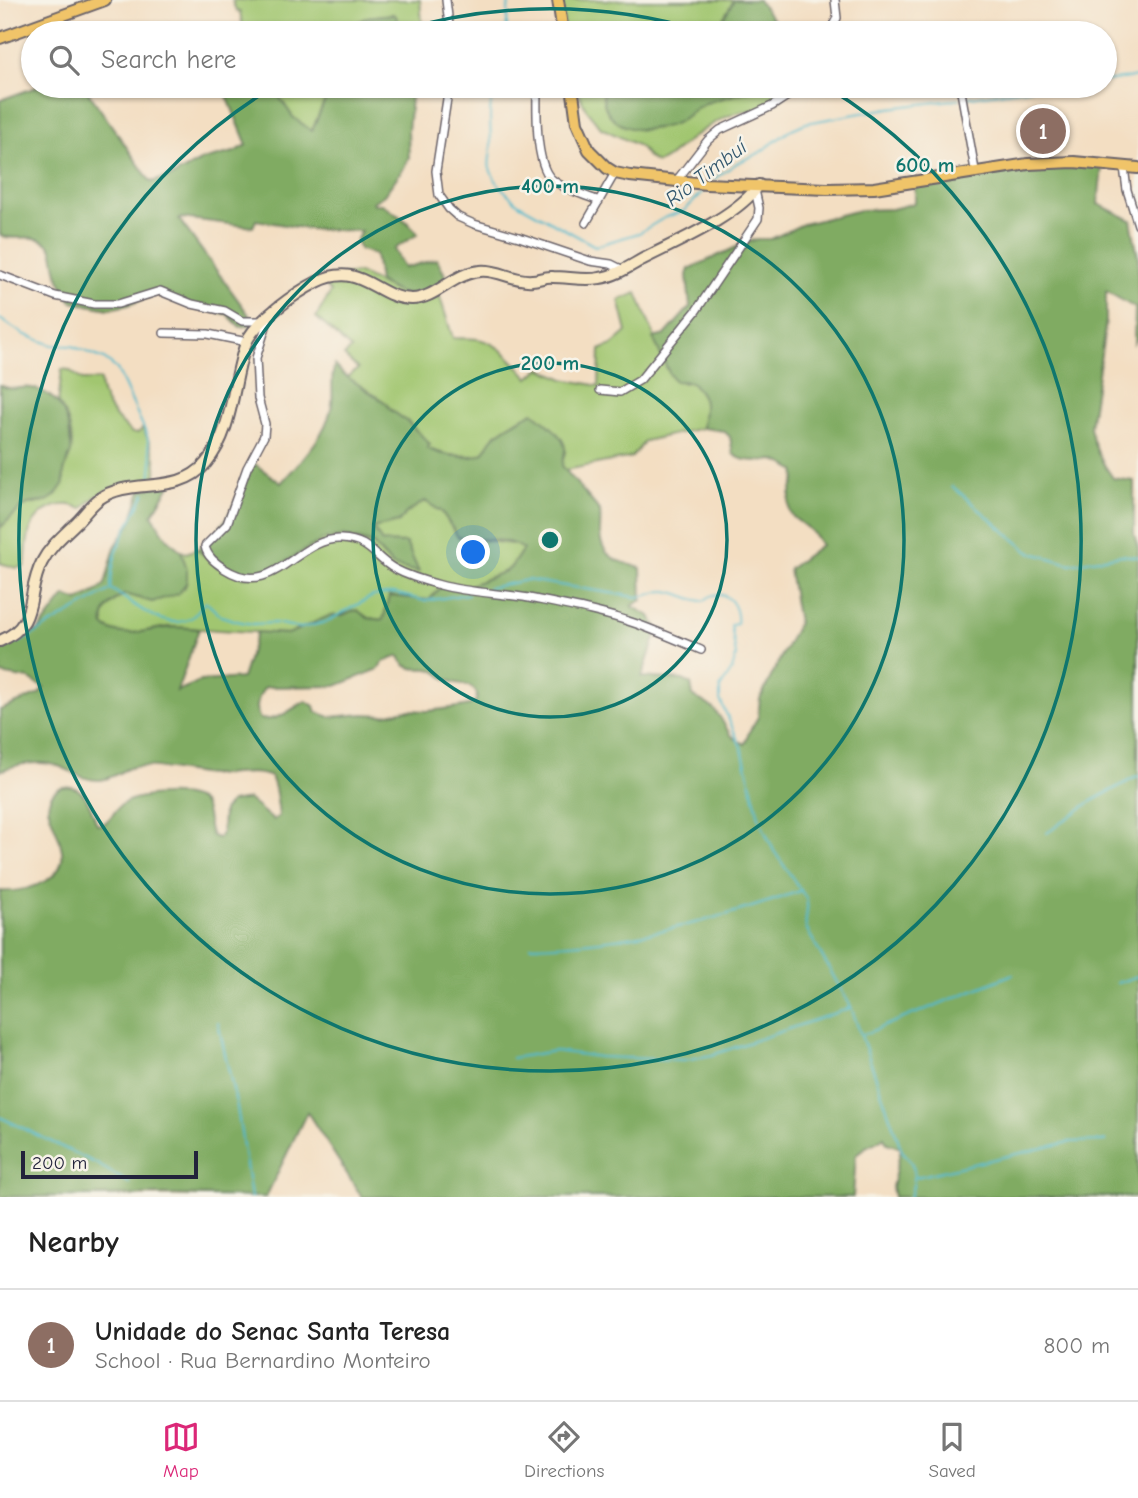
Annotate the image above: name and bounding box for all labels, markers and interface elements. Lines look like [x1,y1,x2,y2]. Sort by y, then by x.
search box [21,21,1117,98]
icon: search [45,41,83,79]
text: Search here [101,45,236,75]
pin: 1 [1020,105,1066,157]
water label: Rio Timbuí [661,133,753,211]
text: 600 m [895,153,955,177]
text: 400 m [521,174,579,198]
text: 200 m [521,351,579,375]
centre of rings [538,528,562,552]
your location [456,535,490,569]
scale bar [21,1148,198,1180]
text: 200 m [32,1152,87,1174]
text: Nearby [28,1225,119,1260]
text: Unidade do Senac Santa Teresa [95,1317,450,1347]
text: 1 [46,1332,56,1359]
text: 800 m [1043,1332,1110,1359]
text: School · Rua Bernardino Monteiro [95,1347,431,1374]
tab: Map [162,1418,200,1482]
tab: Directions [524,1418,604,1482]
tab: Saved [929,1418,976,1482]

